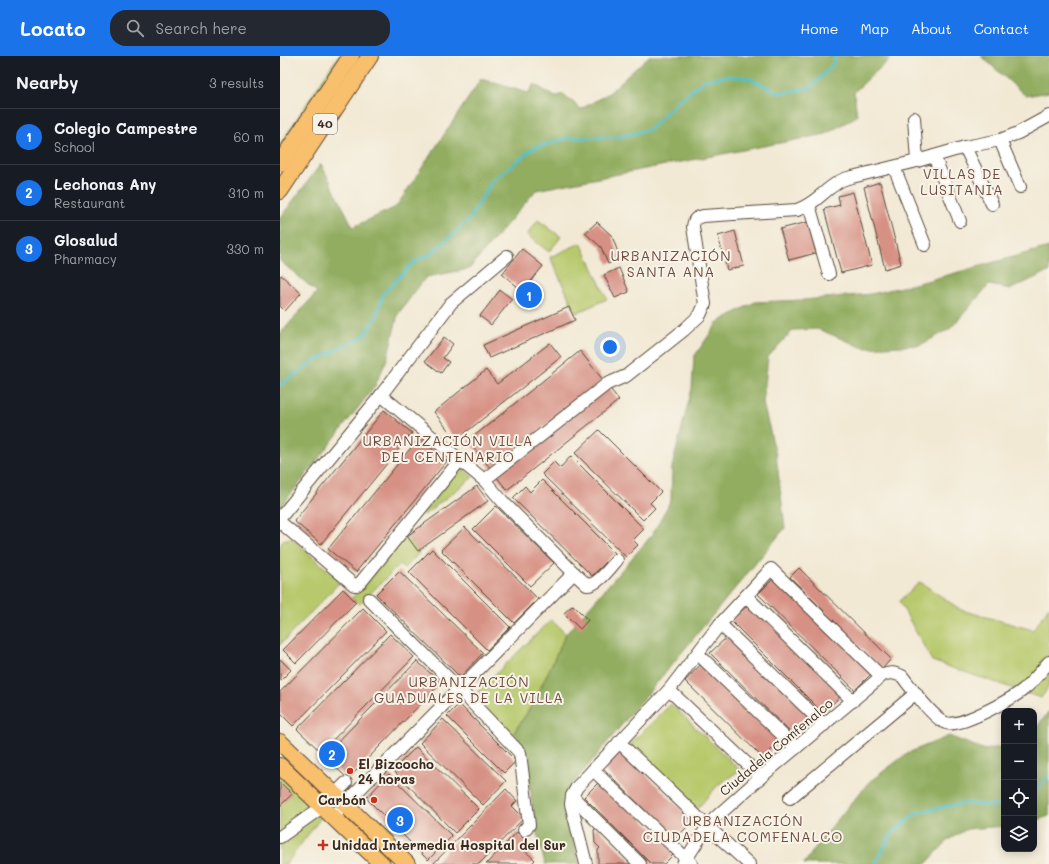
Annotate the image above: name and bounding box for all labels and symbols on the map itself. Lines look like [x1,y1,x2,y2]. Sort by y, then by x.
road number: 40 [313,114,337,134]
district label: VILLAS DE LUSITANIA [920,164,1004,199]
district label: URBANIZACIÓN SANTA ANA [611,246,731,281]
pin: 1 [516,280,542,310]
your location [600,337,620,357]
district label: URBANIZACIÓN VILLA DEL CENTENARIO [362,431,534,466]
district label: URBANIZACIÓN GUADUALES DE LA VILLA [374,672,564,707]
street label: Ciudadela Comfenalco [715,694,836,799]
pin: 2 [319,739,345,769]
place label: El Bizcocho 24 horas [358,755,434,787]
marker: El Bizcocho 24 horas [345,766,355,776]
place label: Carbón [318,791,366,808]
marker: Carbón [369,795,379,805]
pin: 3 [387,805,413,835]
district label: URBANIZACIÓN CIUDADELA COMFENALCO [643,811,843,846]
place label: Unidad Intermedia Hospital del Sur [332,836,566,853]
marker: Unidad Intermedia Hospital del Sur [317,839,329,851]

